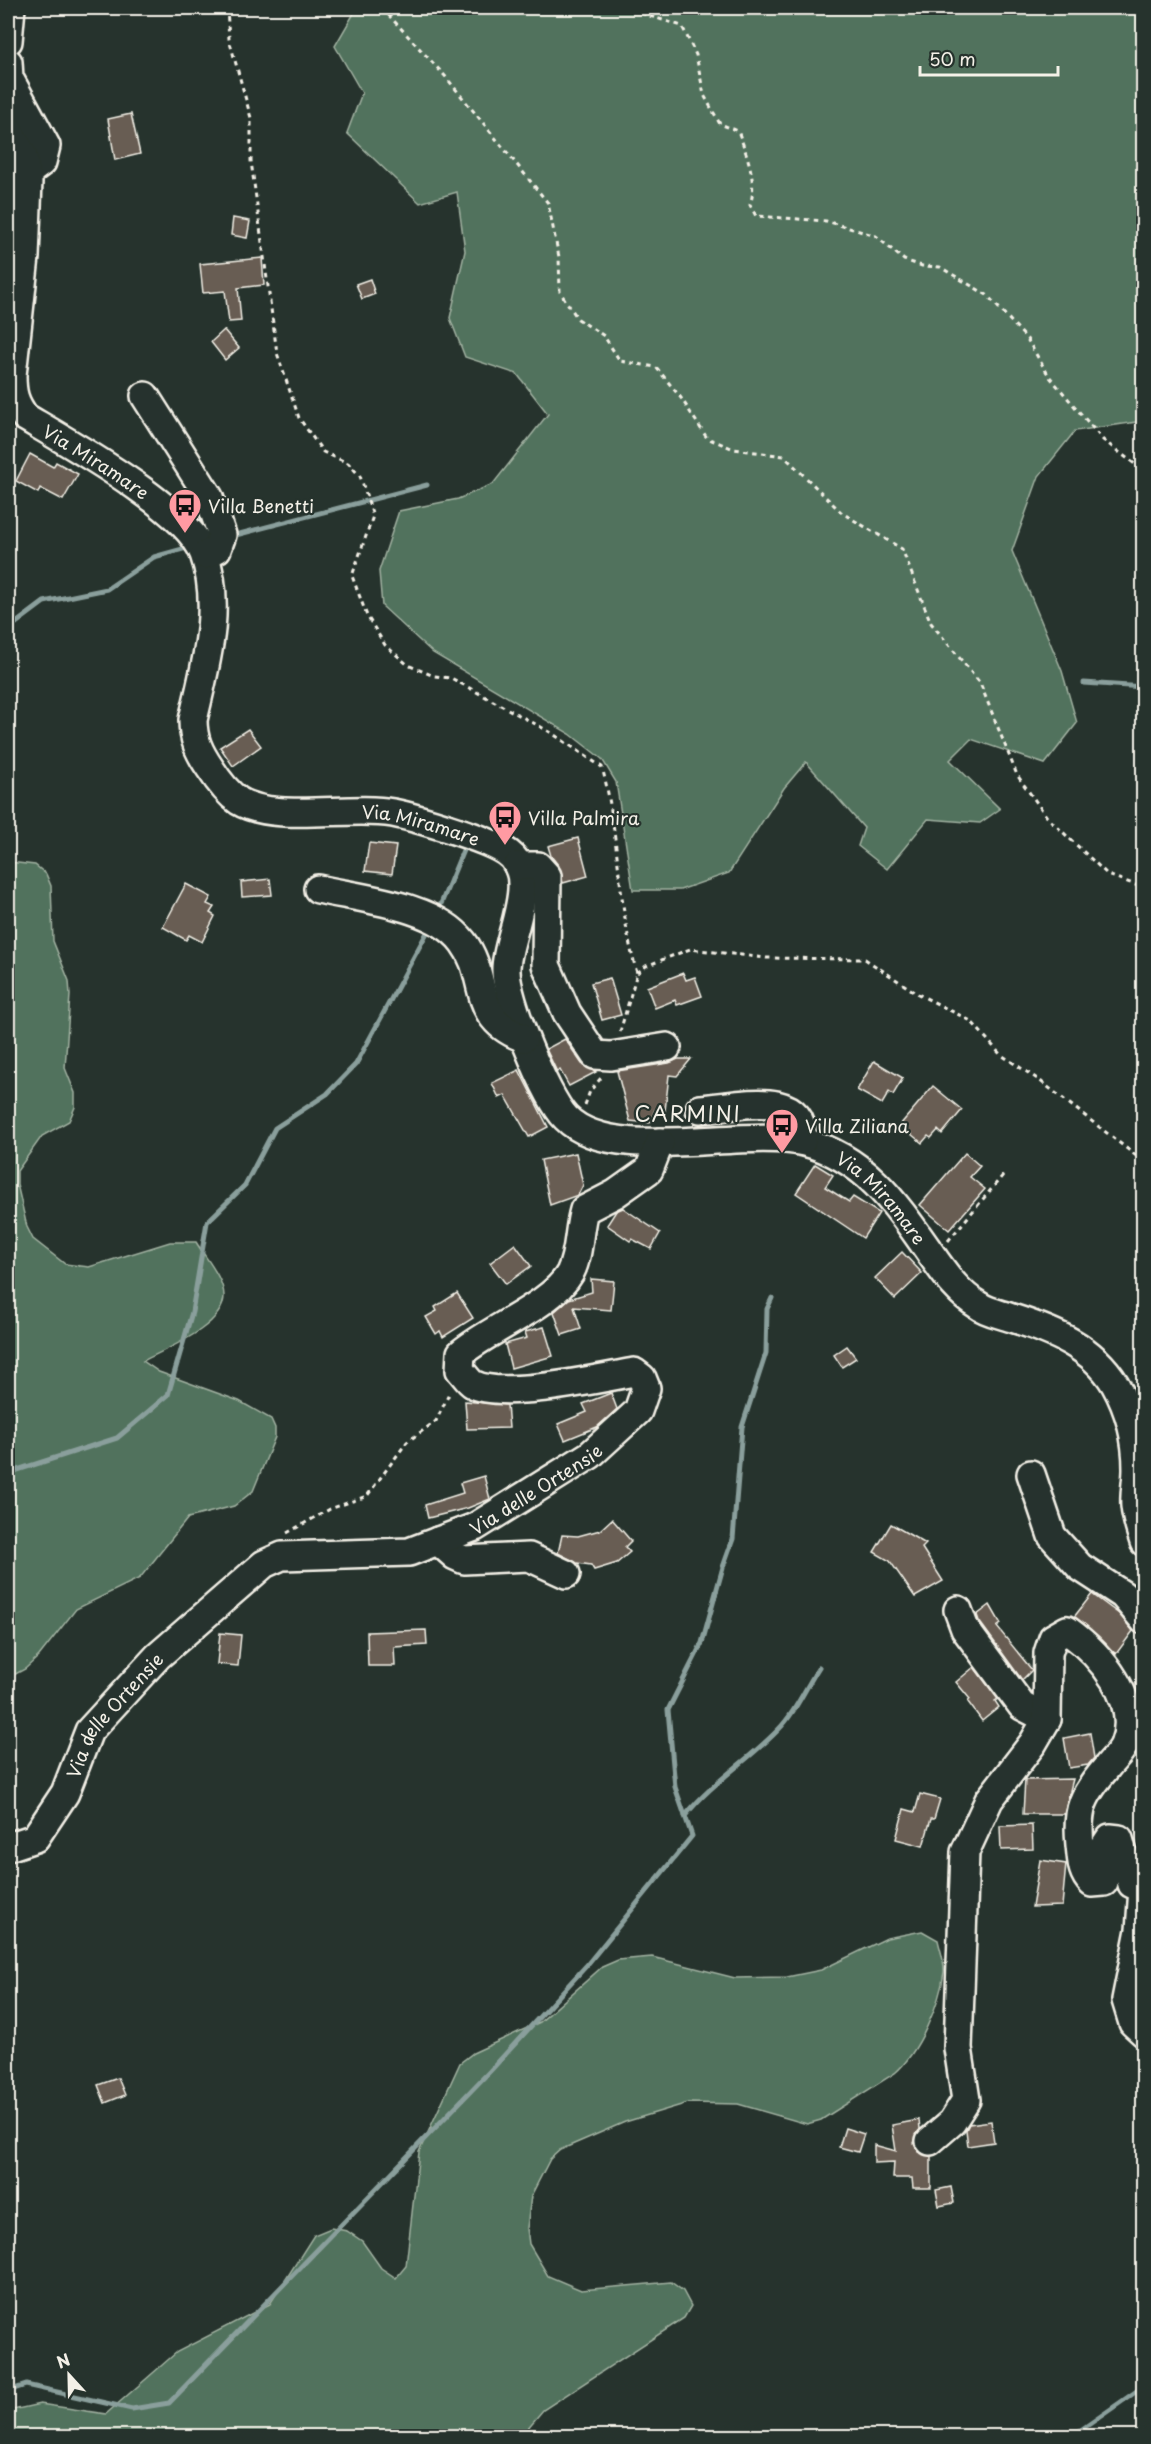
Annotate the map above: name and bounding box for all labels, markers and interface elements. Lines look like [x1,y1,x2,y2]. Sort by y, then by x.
scale bar [920,39,1058,77]
text: 50 m [929,45,976,72]
street label: Via Miramare [38,417,155,505]
bus stop icon: Villa Benetti [167,487,203,534]
place label: Villa Benetti [208,492,314,519]
street label: Via Miramare [362,797,484,852]
bus stop icon: Villa Palmira [487,799,523,846]
place label: Villa Palmira [528,804,640,831]
district label: CARMINI [635,1097,741,1129]
bus stop icon: Villa Ziliana [764,1107,800,1154]
place label: Villa Ziliana [805,1112,910,1139]
street label: Via Miramare [832,1144,933,1249]
street label: Via delle Ortensie [464,1437,608,1541]
street label: Via delle Ortensie [59,1646,169,1782]
north arrow [39,2345,99,2405]
text: N [53,2347,73,2374]

